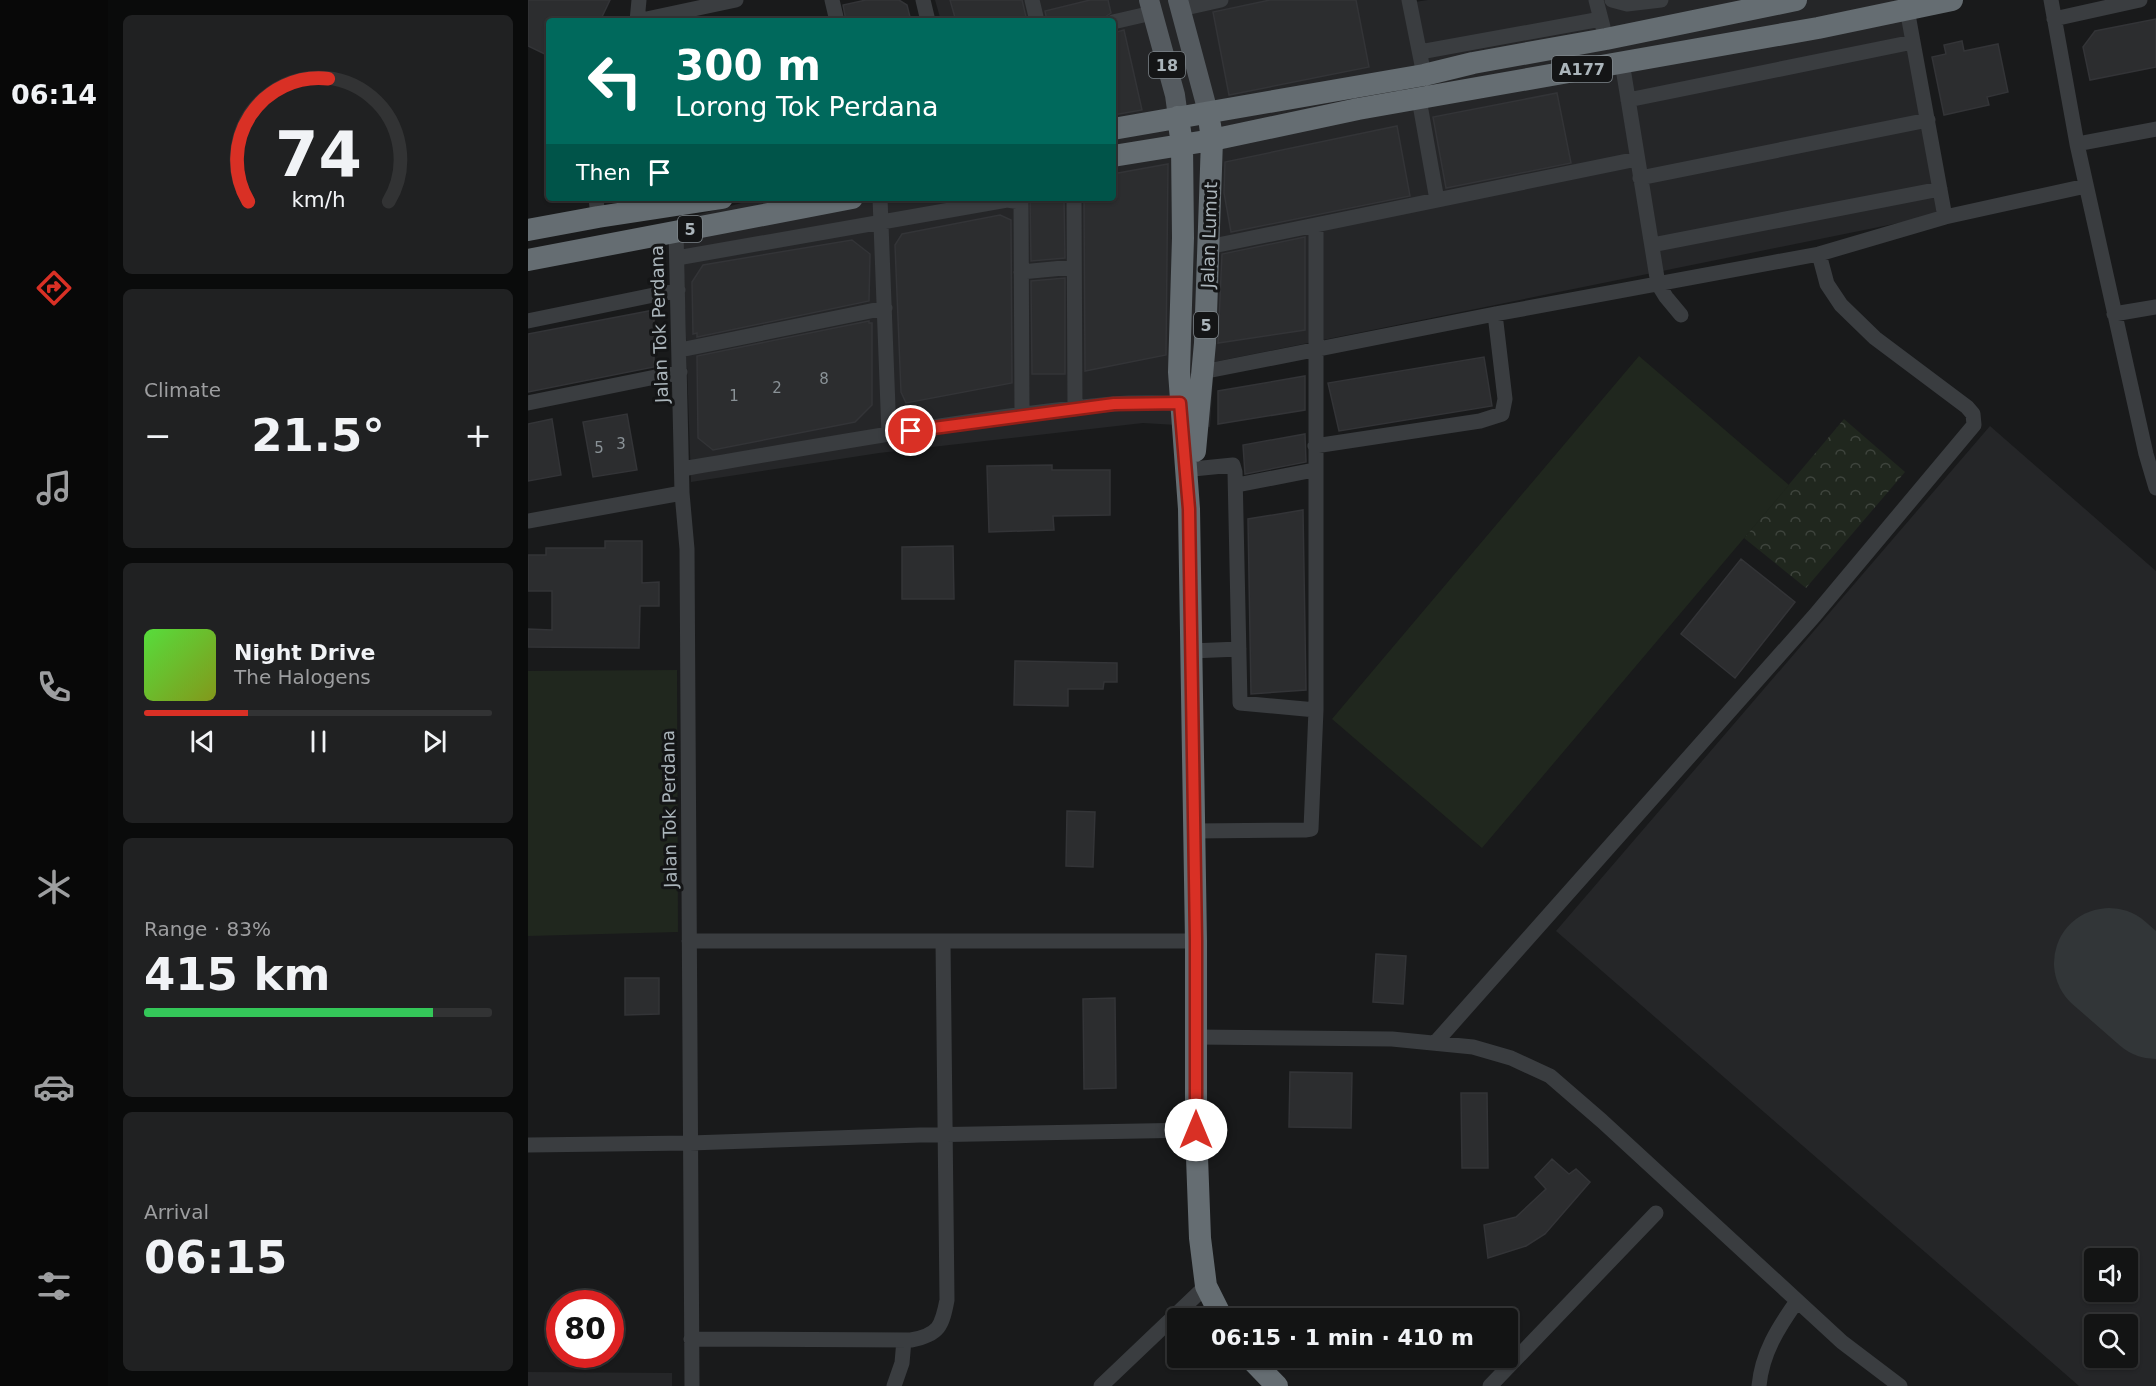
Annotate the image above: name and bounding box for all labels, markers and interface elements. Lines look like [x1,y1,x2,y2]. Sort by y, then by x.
text: 300 m [675,41,821,90]
icon: left [576,42,654,120]
road number: 18 [1149,52,1185,78]
road number: A177 [1552,56,1612,82]
text: 06:14 [11,79,97,110]
text: Lorong Tok Perdana [675,91,939,122]
text: 74 [275,118,361,191]
icon: arrive [643,156,676,189]
text: Then [576,160,631,185]
street label: Jalan Lumut [1197,181,1221,290]
text: km/h [291,187,345,212]
road number: 5 [678,216,702,242]
street label: Jalan Tok Perdana [646,245,672,404]
icon: directions [33,267,75,309]
road number: 5 [1194,312,1218,338]
house number: 8 [819,370,829,388]
text: Climate [144,378,221,402]
house number: 2 [772,379,782,397]
house number: 1 [729,387,739,405]
pin [885,405,936,456]
text: 21.5° [251,409,385,462]
icon: arrive [894,414,927,447]
text: − [144,416,172,455]
text: + [464,416,492,455]
house number: 3 [616,435,626,453]
house number: 5 [594,439,604,457]
icon: music [33,467,75,509]
text: Night Drive [234,640,375,665]
text: The Halogens [234,665,371,689]
icon: phone [33,666,75,708]
icon: previous [186,725,219,758]
icon: pause [302,725,335,758]
icon: next [418,725,451,758]
street label: Jalan Tok Perdana [657,730,681,889]
icon: climate [33,866,75,908]
text: Range · 83% [144,917,271,941]
text: 415 km [144,948,330,1001]
icon: car [33,1066,75,1108]
position arrow [1164,1098,1228,1162]
text: Arrival [144,1200,209,1224]
text: 06:15 [144,1231,287,1284]
map controls [2084,1248,2138,1368]
button: sound [2084,1248,2138,1302]
icon: filters [33,1265,75,1307]
speed limit sign: 80 [546,1290,624,1368]
button: search [2084,1314,2138,1368]
text: 06:15 · 1 min · 410 m [1211,1325,1474,1350]

